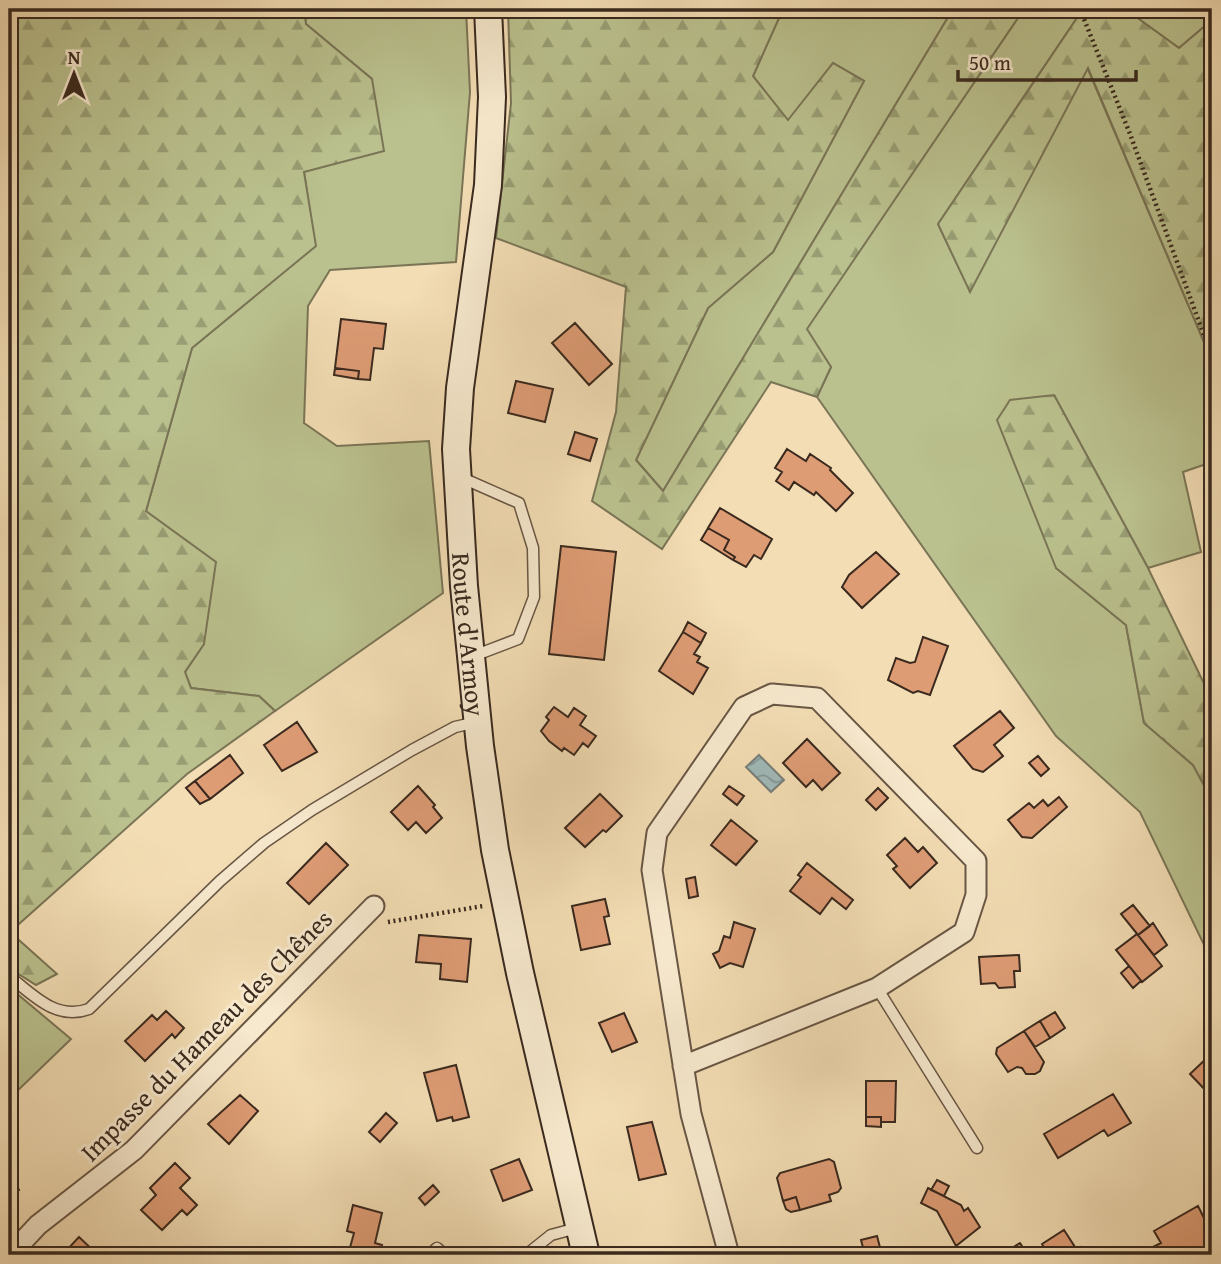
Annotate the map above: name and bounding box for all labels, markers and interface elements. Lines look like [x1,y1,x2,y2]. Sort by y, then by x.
north arrow [38,38,108,108]
scale bar [958,38,1137,82]
text: N [68,43,81,71]
text: 50 m [969,47,1011,78]
street label: Route d'Armoy [443,551,496,718]
street label: Impasse du Hameau des Chênes [71,900,341,1170]

